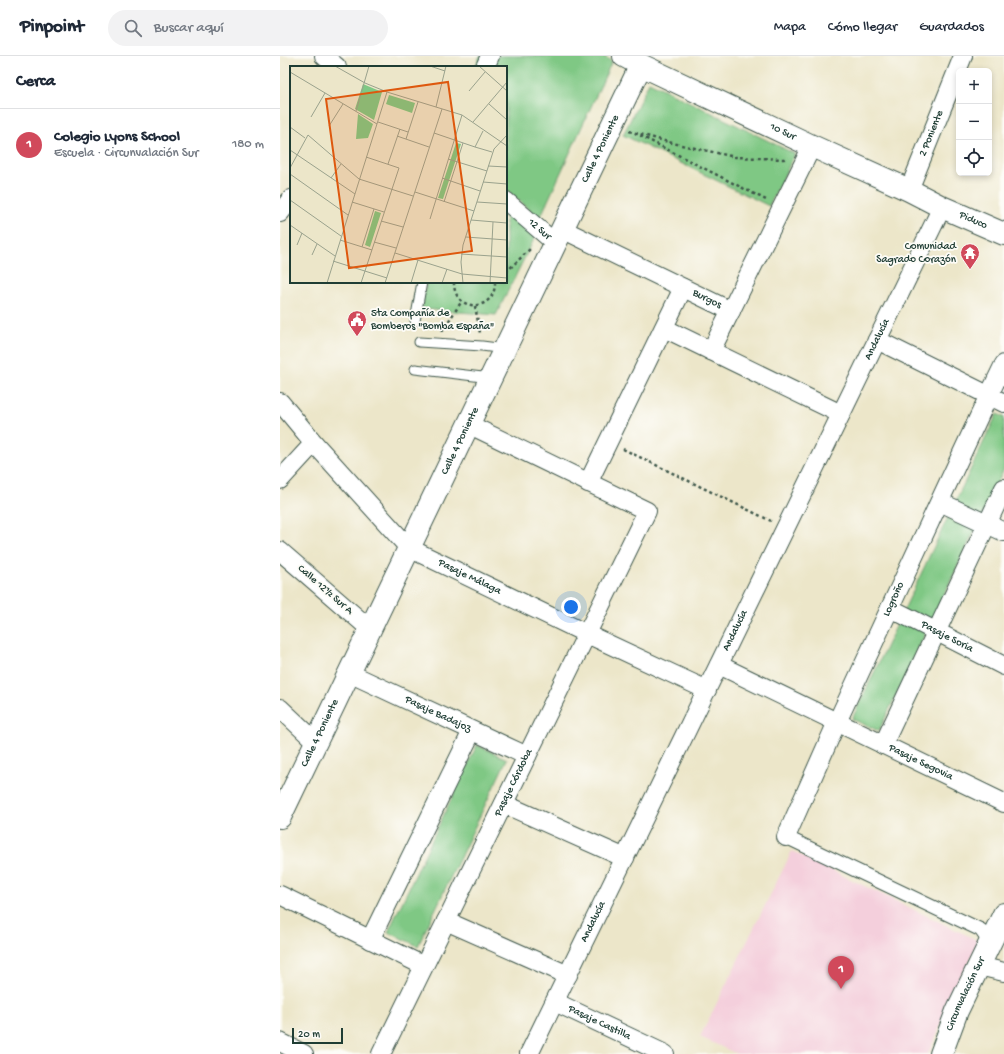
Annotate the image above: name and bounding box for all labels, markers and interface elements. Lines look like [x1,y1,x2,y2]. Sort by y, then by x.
search box [108,10,388,46]
text: Pinpoint [20,16,84,39]
icon: search [122,17,144,39]
text: Buscar aquí [154,19,224,37]
text: Mapa [774,19,806,36]
text: Cómo llegar [828,19,897,36]
text: Guardados [919,19,984,36]
inset map [290,66,507,283]
map controls [956,68,992,176]
button: + [956,68,992,104]
text: Cerca [16,72,55,92]
button: − [956,104,992,140]
street label: 2 Poniente [917,108,947,158]
street label: Calle 4 Poniente [579,113,622,185]
street label: 10 Sur [767,120,799,144]
text: Colegio Lyons School [54,128,180,146]
text: 1 [26,137,32,152]
text: 180 m [232,137,264,152]
button: locate [956,140,992,176]
text: Escuela · Circunvalación Sur [54,146,199,161]
street label: Piduco [956,209,989,232]
street label: 12 Sur [525,216,554,244]
place label: Comunidad Sagrado Corazón [876,241,958,266]
temple icon: Comunidad Sagrado Corazón [959,242,981,270]
street label: Burgos [689,287,724,312]
place label: 5ta Compañía de Bomberos "Bomba España" [370,308,494,333]
public building icon: 5ta Compañía de Bomberos "Bomba España" [346,309,368,337]
street label: Andalucía [862,316,893,362]
street label: Calle 4 Poniente [439,405,482,477]
street label: Pasaje Málaga [435,556,504,598]
street label: Calle 12½ Sur A [295,563,356,618]
street label: Logroño [881,580,907,619]
your location [561,597,581,617]
street label: Andalucía [720,607,751,653]
street label: Pasaje Soria [918,618,976,656]
street label: Pasaje Badajoz [402,693,474,736]
street label: Calle 4 Poniente [299,697,342,769]
street label: Pasaje Segovia [886,742,956,784]
street label: Pasaje Córdoba [492,746,536,819]
street label: Andalucía [578,899,609,944]
street label: Circunvalación Sur [944,954,989,1033]
pin: 1 [828,956,854,989]
street label: Pasaje Castilla [565,1003,633,1043]
scale bar [292,1026,343,1045]
text: 20 m [298,1029,320,1041]

